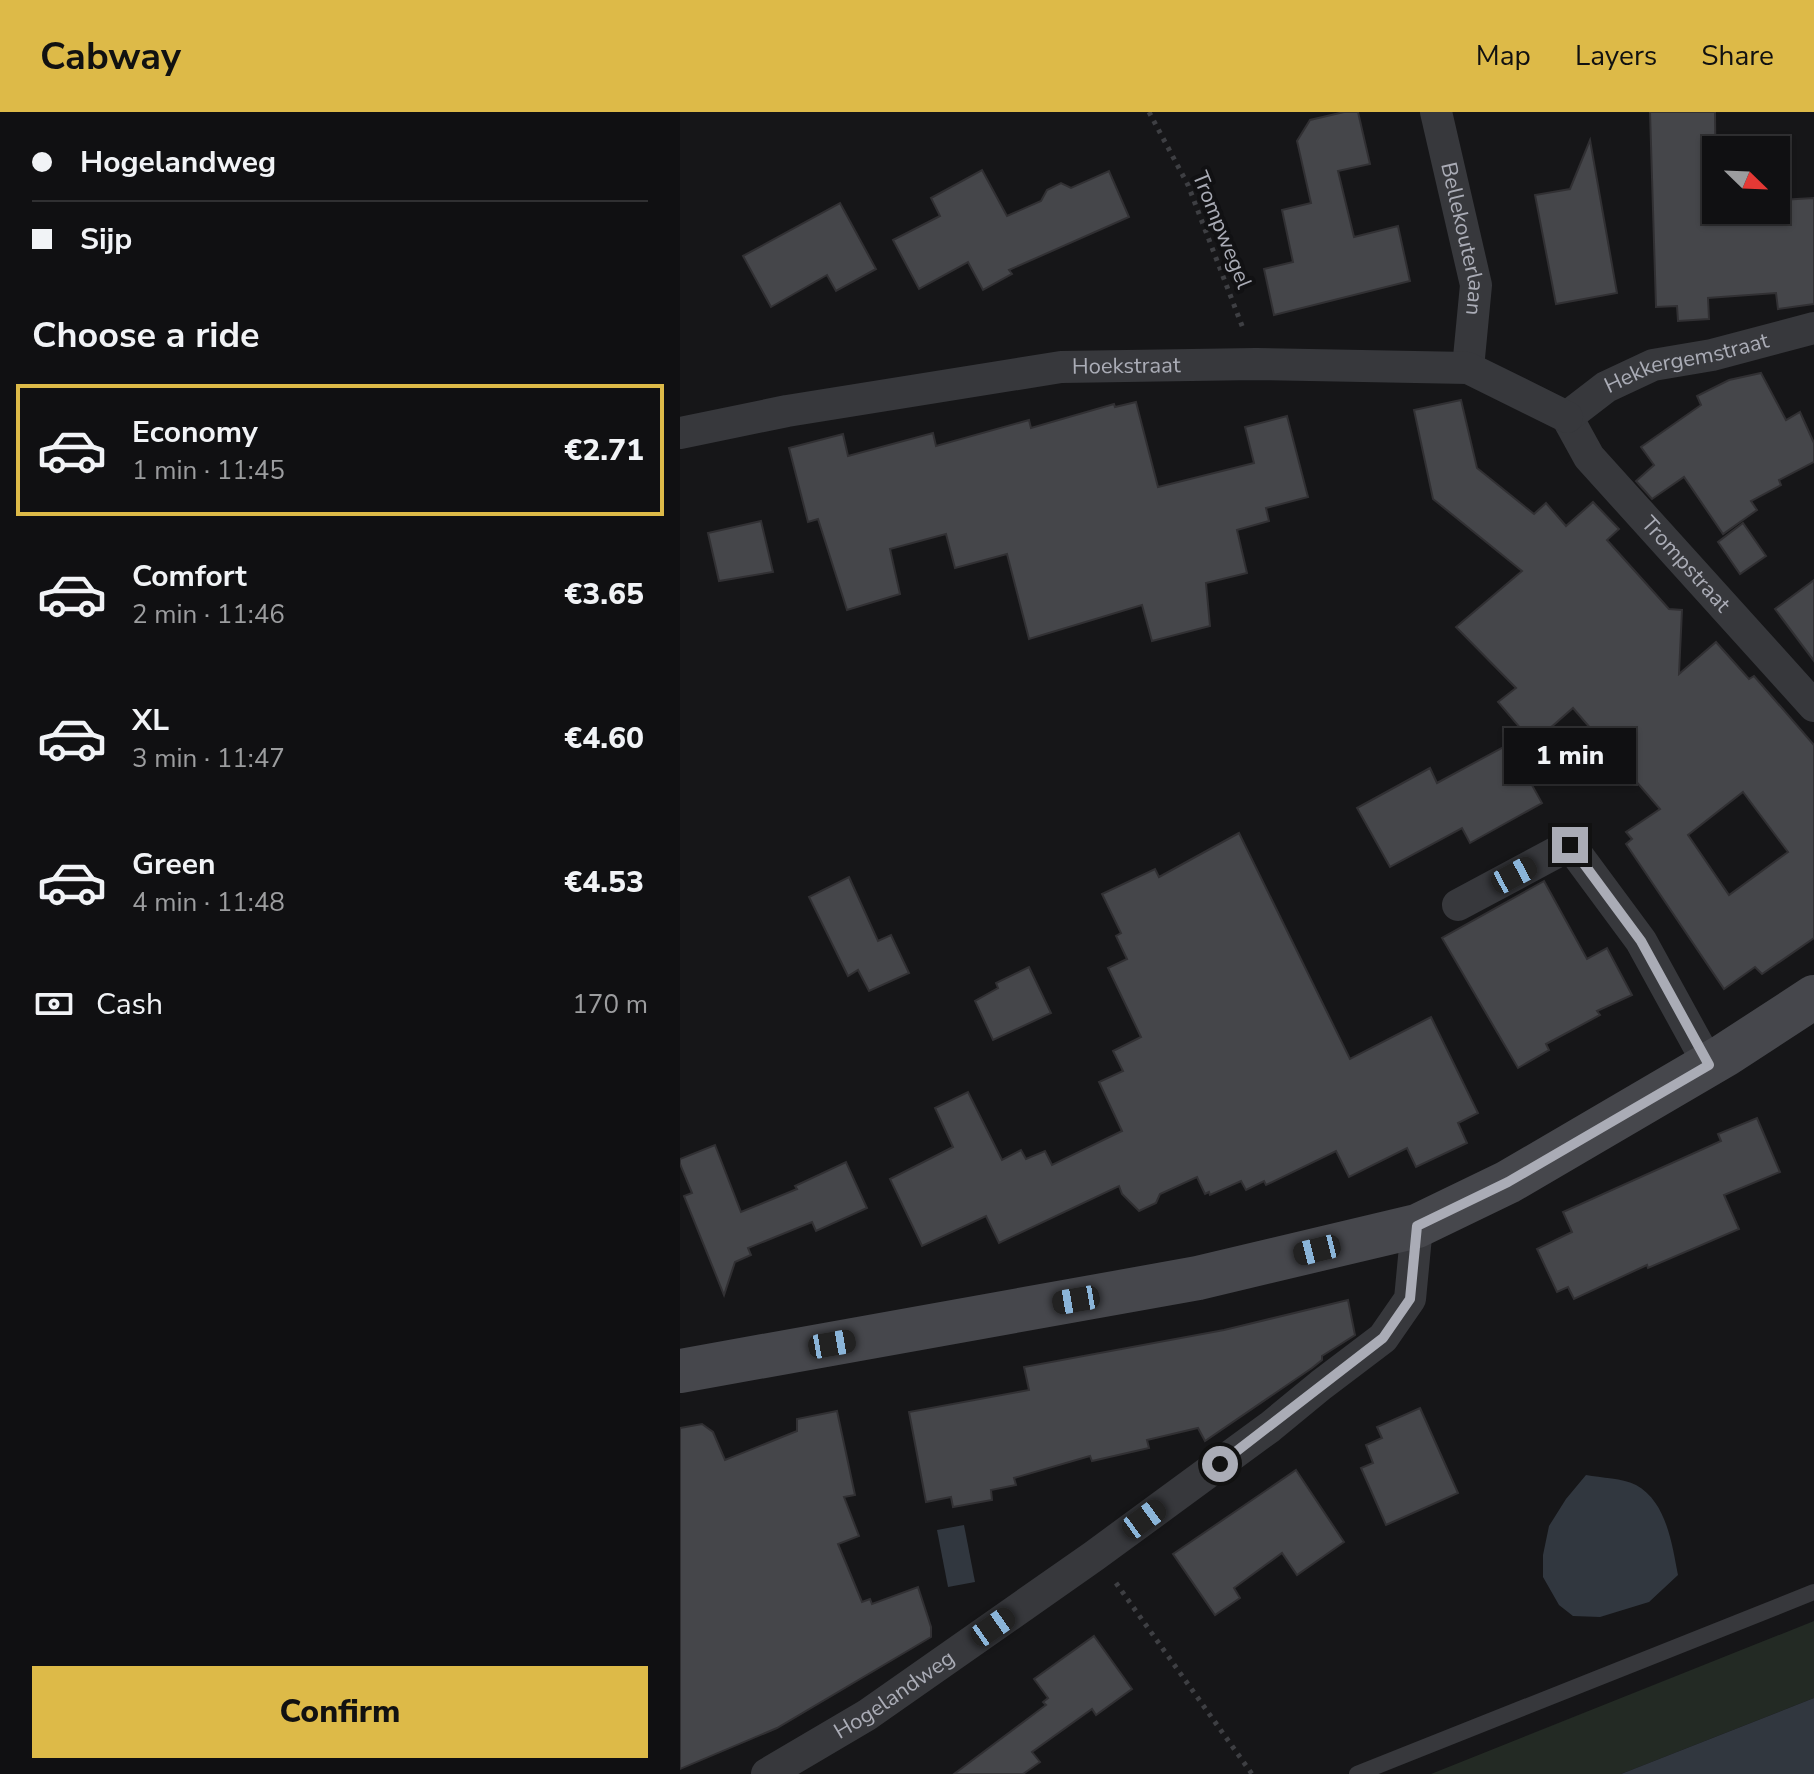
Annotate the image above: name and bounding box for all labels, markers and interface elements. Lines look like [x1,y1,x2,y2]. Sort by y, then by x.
text: Cabway [40,31,181,82]
text: Map [1476,37,1531,75]
text: Layers [1575,37,1657,75]
text: Share [1701,37,1774,75]
north arrow [1702,136,1790,224]
map controls [1702,136,1790,224]
text: Hogelandweg [80,142,276,183]
street label: Bellekouterlaan [1433,159,1491,317]
street label: Trompwegel [1185,167,1259,294]
text: Sijp [80,219,132,260]
text: Choose a ride [32,311,260,360]
street label: Hekkergemstraat [1599,326,1772,401]
street label: Hoekstraat [1072,350,1181,382]
text: Economy [132,412,258,453]
icon: car [36,414,108,486]
text: €2.71 [564,430,644,471]
text: 1 min · 11:45 [132,453,285,488]
street label: Trompstraat [1634,509,1737,619]
text: Comfort [132,556,247,597]
icon: car [36,558,108,630]
text: €3.65 [564,574,644,615]
text: 2 min · 11:46 [132,597,285,632]
text: XL [132,700,169,741]
icon: car [36,702,108,774]
text: €4.60 [564,718,644,759]
callout: 1 min [1504,729,1636,785]
text: 1 min [1536,738,1604,773]
text: 3 min · 11:47 [132,741,285,776]
route end [1552,827,1588,863]
text: Green [132,844,216,885]
icon: car [36,846,108,918]
car [1487,853,1541,897]
text: €4.53 [564,862,644,903]
text: 4 min · 11:48 [132,885,285,920]
icon: cash [32,982,76,1026]
text: Cash [96,984,163,1025]
text: 170 m [572,987,648,1022]
car [1291,1233,1343,1267]
car [1050,1284,1102,1316]
car [806,1328,858,1360]
route start [1202,1446,1238,1482]
car [1118,1495,1170,1543]
car [966,1603,1020,1651]
street label: Hogelandweg [828,1643,961,1746]
button: Confirm [32,1666,648,1758]

